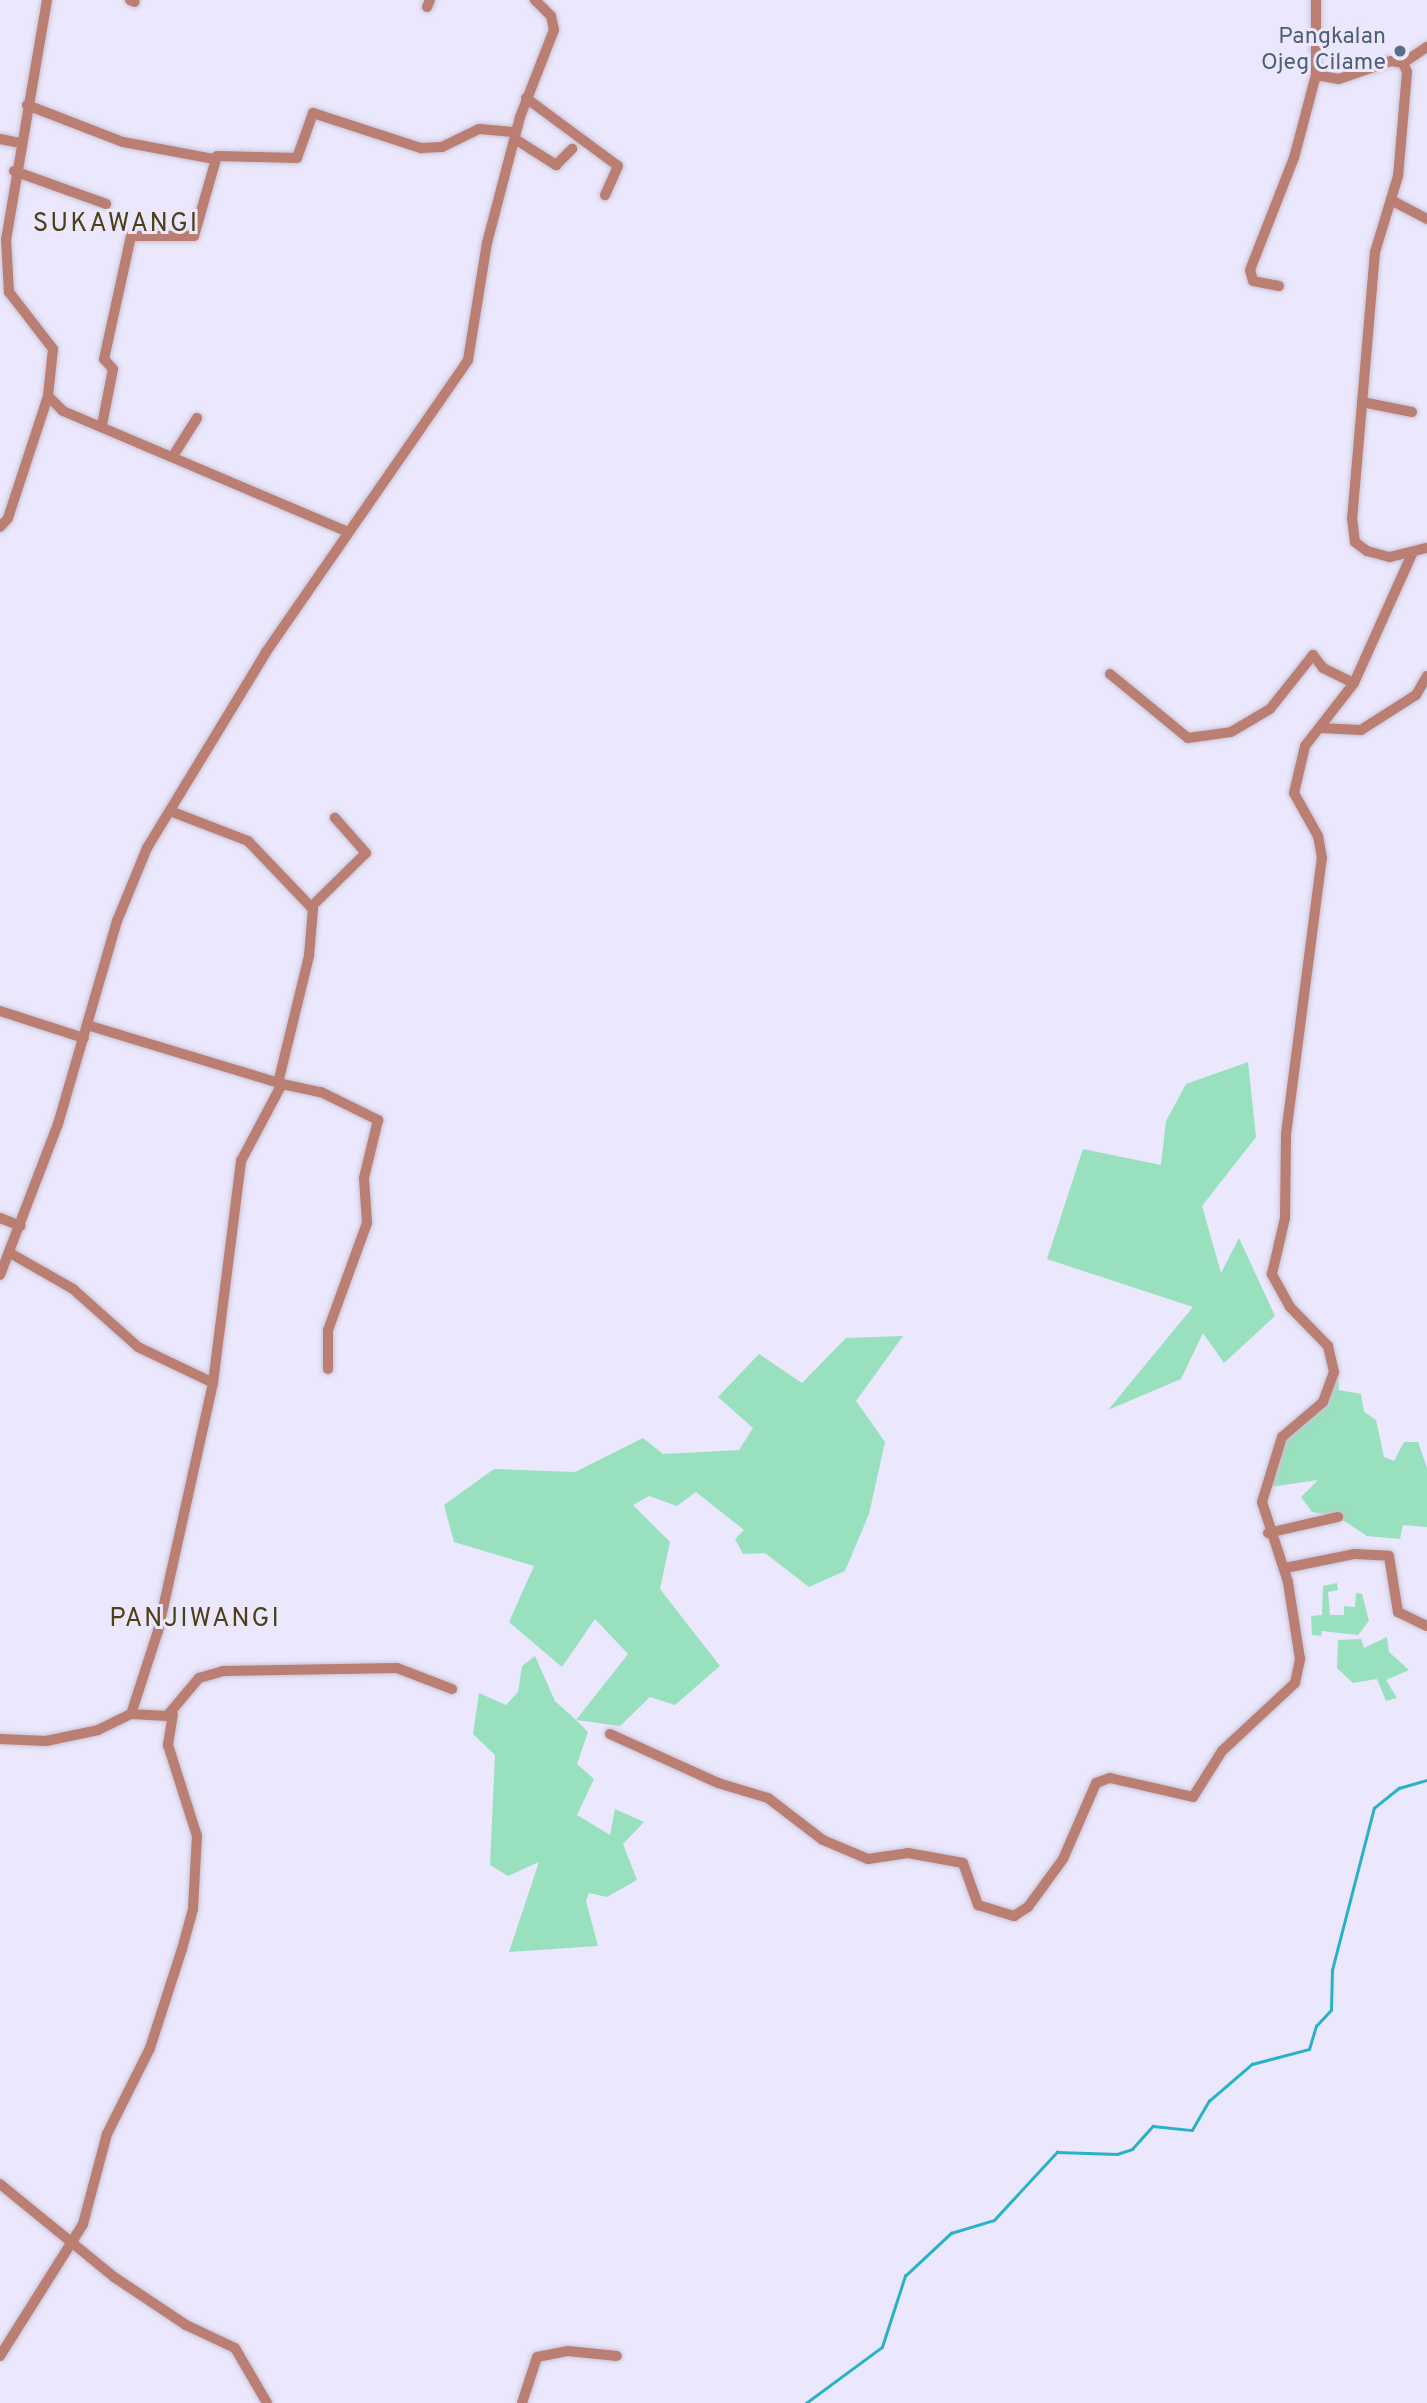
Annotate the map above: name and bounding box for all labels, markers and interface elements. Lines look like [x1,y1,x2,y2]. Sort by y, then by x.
place label: Pangkalan Ojeg Cilame [1261,24,1386,78]
marker: Pangkalan Ojeg Cilame [1392,43,1408,59]
district label: SUKAWANGI [34,209,198,241]
district label: PANJIWANGI [110,1604,280,1636]

